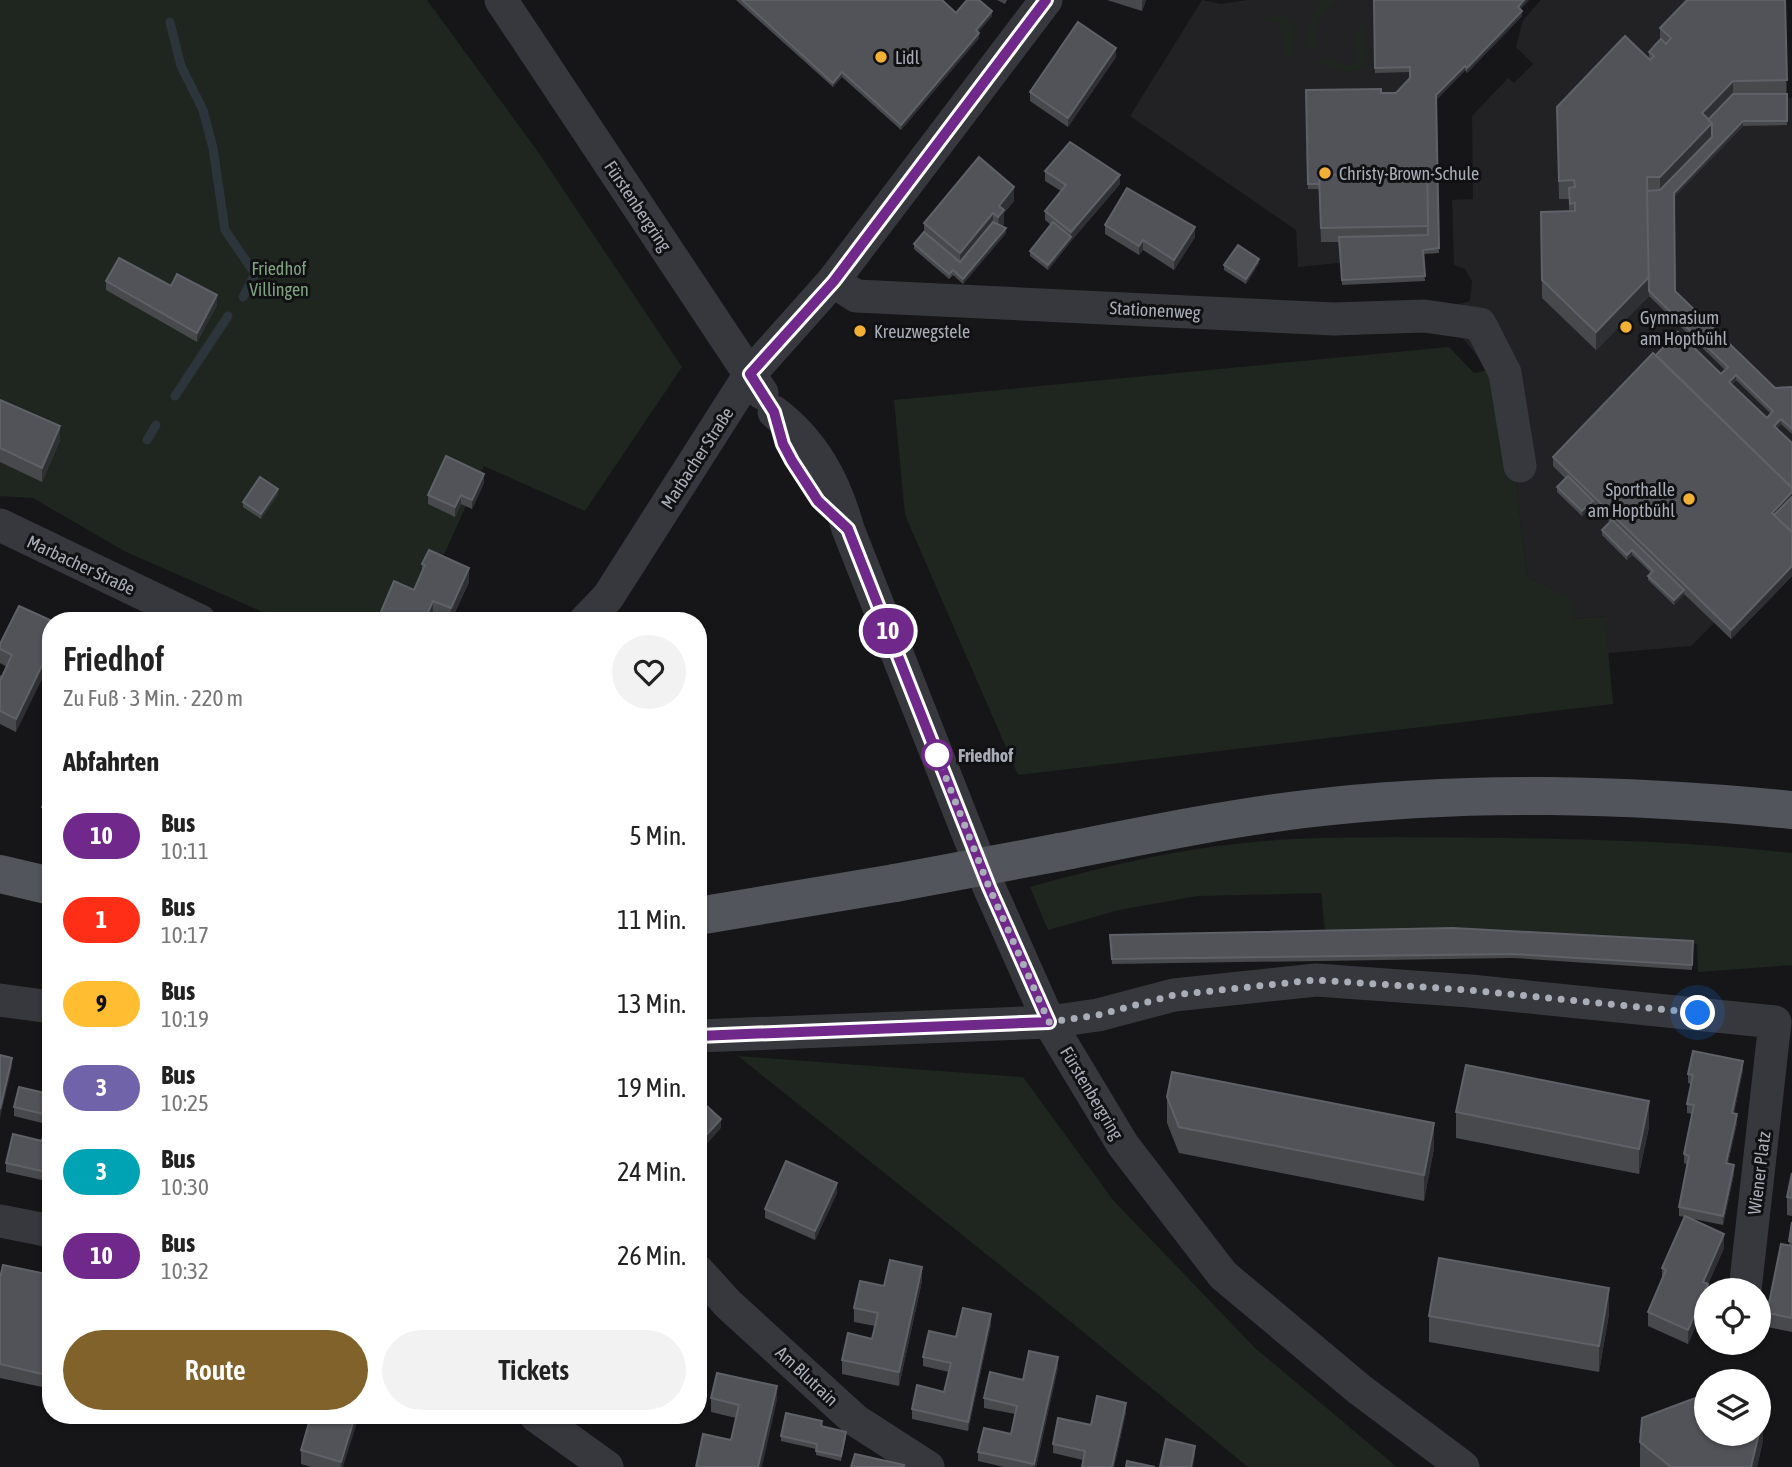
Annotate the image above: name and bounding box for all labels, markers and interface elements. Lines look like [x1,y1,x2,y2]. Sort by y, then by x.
place label: Lidl [895,47,920,68]
marker: Lidl [873,49,889,65]
street label: Fürstenbergring [600,157,676,255]
place label: Christy-Brown-Schule [1339,163,1479,184]
marker: Christy-Brown-Schule [1317,165,1333,181]
park label: Friedhof Villingen [249,258,309,300]
street label: Stationenweg [1109,297,1201,323]
place label: Gymnasium am Hoptbühl [1640,307,1727,349]
marker: Gymnasium am Hoptbühl [1618,319,1634,335]
place label: Kreuzwegstele [874,321,970,342]
marker: Kreuzwegstele [852,323,868,339]
street label: Marbacher Straße [656,403,738,513]
place label: Sporthalle am Hoptbühl [1588,479,1675,521]
marker: Sporthalle am Hoptbühl [1681,491,1697,507]
street label: Marbacher Straße [24,531,138,599]
line badge: 10 [856,608,920,654]
text: 10 [877,617,899,644]
button: heart [612,635,686,709]
text: Friedhof [63,640,164,678]
text: Zu Fuß · 3 Min. · 220 m [63,685,243,711]
marker: Friedhof [922,740,952,770]
place label: Friedhof [958,745,1014,766]
text: Abfahrten [63,747,159,777]
text: Bus [161,808,195,838]
text: 5 Min. [630,821,686,851]
text: 10 [90,822,113,849]
text: 10:11 [161,838,209,864]
text: Bus [161,892,195,922]
text: 11 Min. [617,905,686,935]
text: 1 [96,906,107,933]
text: 10:17 [161,922,209,948]
text: Bus [161,976,195,1006]
text: 13 Min. [617,989,686,1019]
text: 9 [96,990,107,1017]
your location [1680,995,1715,1030]
text: 10:19 [161,1006,209,1032]
street label: Fürstenbergring [1056,1043,1128,1143]
text: Bus [161,1060,195,1090]
text: 19 Min. [617,1073,686,1103]
text: 3 [96,1074,107,1101]
text: 10:25 [161,1090,209,1116]
street label: Wiener Platz [1743,1130,1775,1216]
text: Bus [161,1144,195,1174]
text: 24 Min. [617,1157,686,1187]
text: 3 [96,1158,107,1185]
text: 10:30 [161,1174,209,1200]
text: Bus [161,1228,195,1258]
text: 26 Min. [617,1241,686,1271]
text: 10 [90,1242,113,1269]
text: 10:32 [161,1258,209,1284]
map controls [1694,1278,1771,1446]
button: locate [1694,1278,1771,1355]
button: Route [63,1330,368,1410]
button: Tickets [382,1330,686,1410]
street label: Am Blutrain [771,1342,843,1410]
button: layers [1694,1369,1771,1446]

